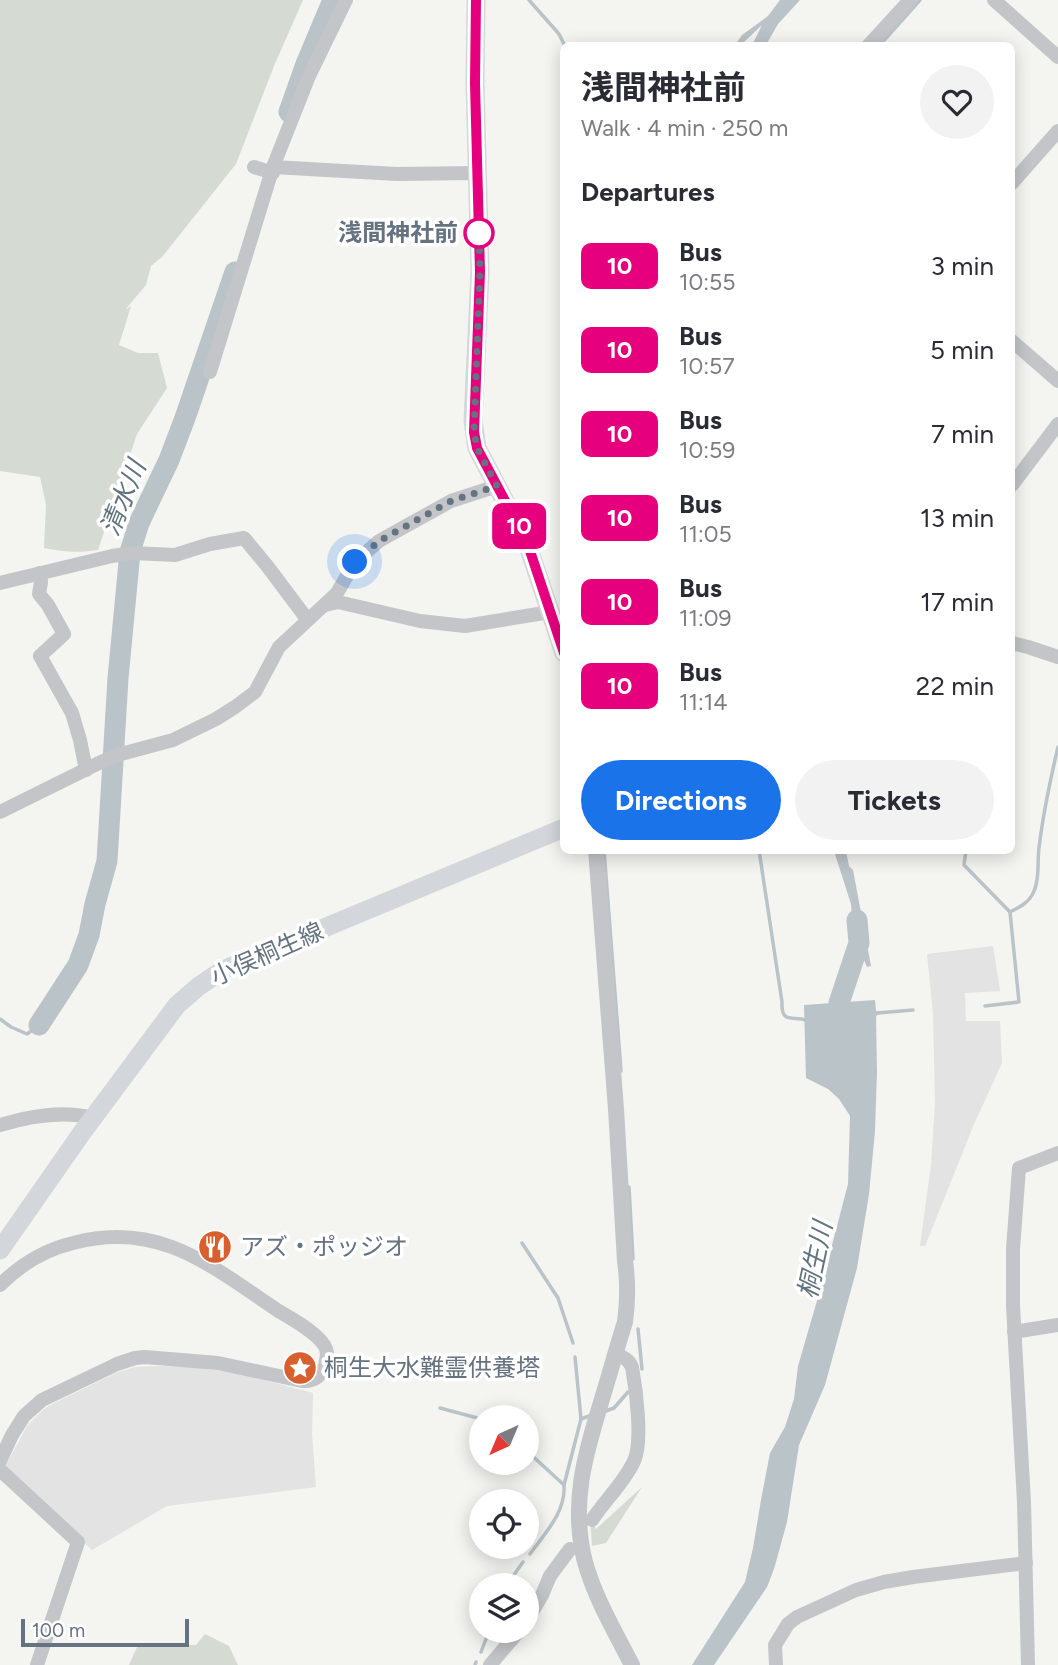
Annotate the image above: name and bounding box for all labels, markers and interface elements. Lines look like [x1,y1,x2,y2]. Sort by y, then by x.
button: heart [920,65,994,139]
text: 浅間神社前 [581,68,746,107]
text: Walk · 4 min · 250 m [581,114,788,142]
text: Departures [581,176,715,208]
place label: 浅間神社前 [338,218,458,247]
marker: 浅間神社前 [464,218,494,248]
text: Bus [679,236,722,268]
text: 3 min [931,250,994,282]
text: 10 [607,251,632,280]
text: 10:55 [679,268,736,296]
text: Bus [679,320,722,352]
text: 5 min [930,334,994,366]
text: 10 [607,335,632,364]
text: 10:57 [679,352,735,380]
text: Bus [679,404,722,436]
text: 7 min [931,418,994,450]
text: 10 [607,419,632,448]
text: 10:59 [679,436,735,464]
water label: 清水川 [94,453,154,540]
text: Bus [679,488,722,520]
text: 13 min [920,502,994,534]
line badge: 10 [488,503,550,549]
text: 10 [607,503,632,532]
text: 10 [506,511,532,540]
text: 11:05 [679,520,732,548]
your location [337,544,372,579]
text: Bus [679,572,722,604]
text: 17 min [920,586,994,618]
text: 10 [607,587,632,616]
text: 11:09 [679,604,732,632]
text: Bus [679,656,722,688]
text: 22 min [916,670,994,702]
text: 10 [607,671,632,700]
text: 11:14 [679,688,728,716]
button: Directions [581,760,781,840]
button: Tickets [795,760,994,840]
street label: 小俣桐生線 [206,916,328,991]
water label: 桐生川 [791,1216,839,1301]
restaurant icon: アズ・ポッジオ [196,1228,234,1266]
place label: アズ・ポッジオ [240,1232,408,1261]
place icon: 桐生大水難霊供養塔 [281,1349,319,1387]
place label: 桐生大水難霊供養塔 [324,1353,540,1382]
north arrow [469,1405,539,1475]
map controls [469,1405,539,1643]
button: locate [469,1489,539,1559]
button: layers [469,1573,539,1643]
scale bar [21,1616,189,1648]
text: 100 m [32,1619,85,1642]

